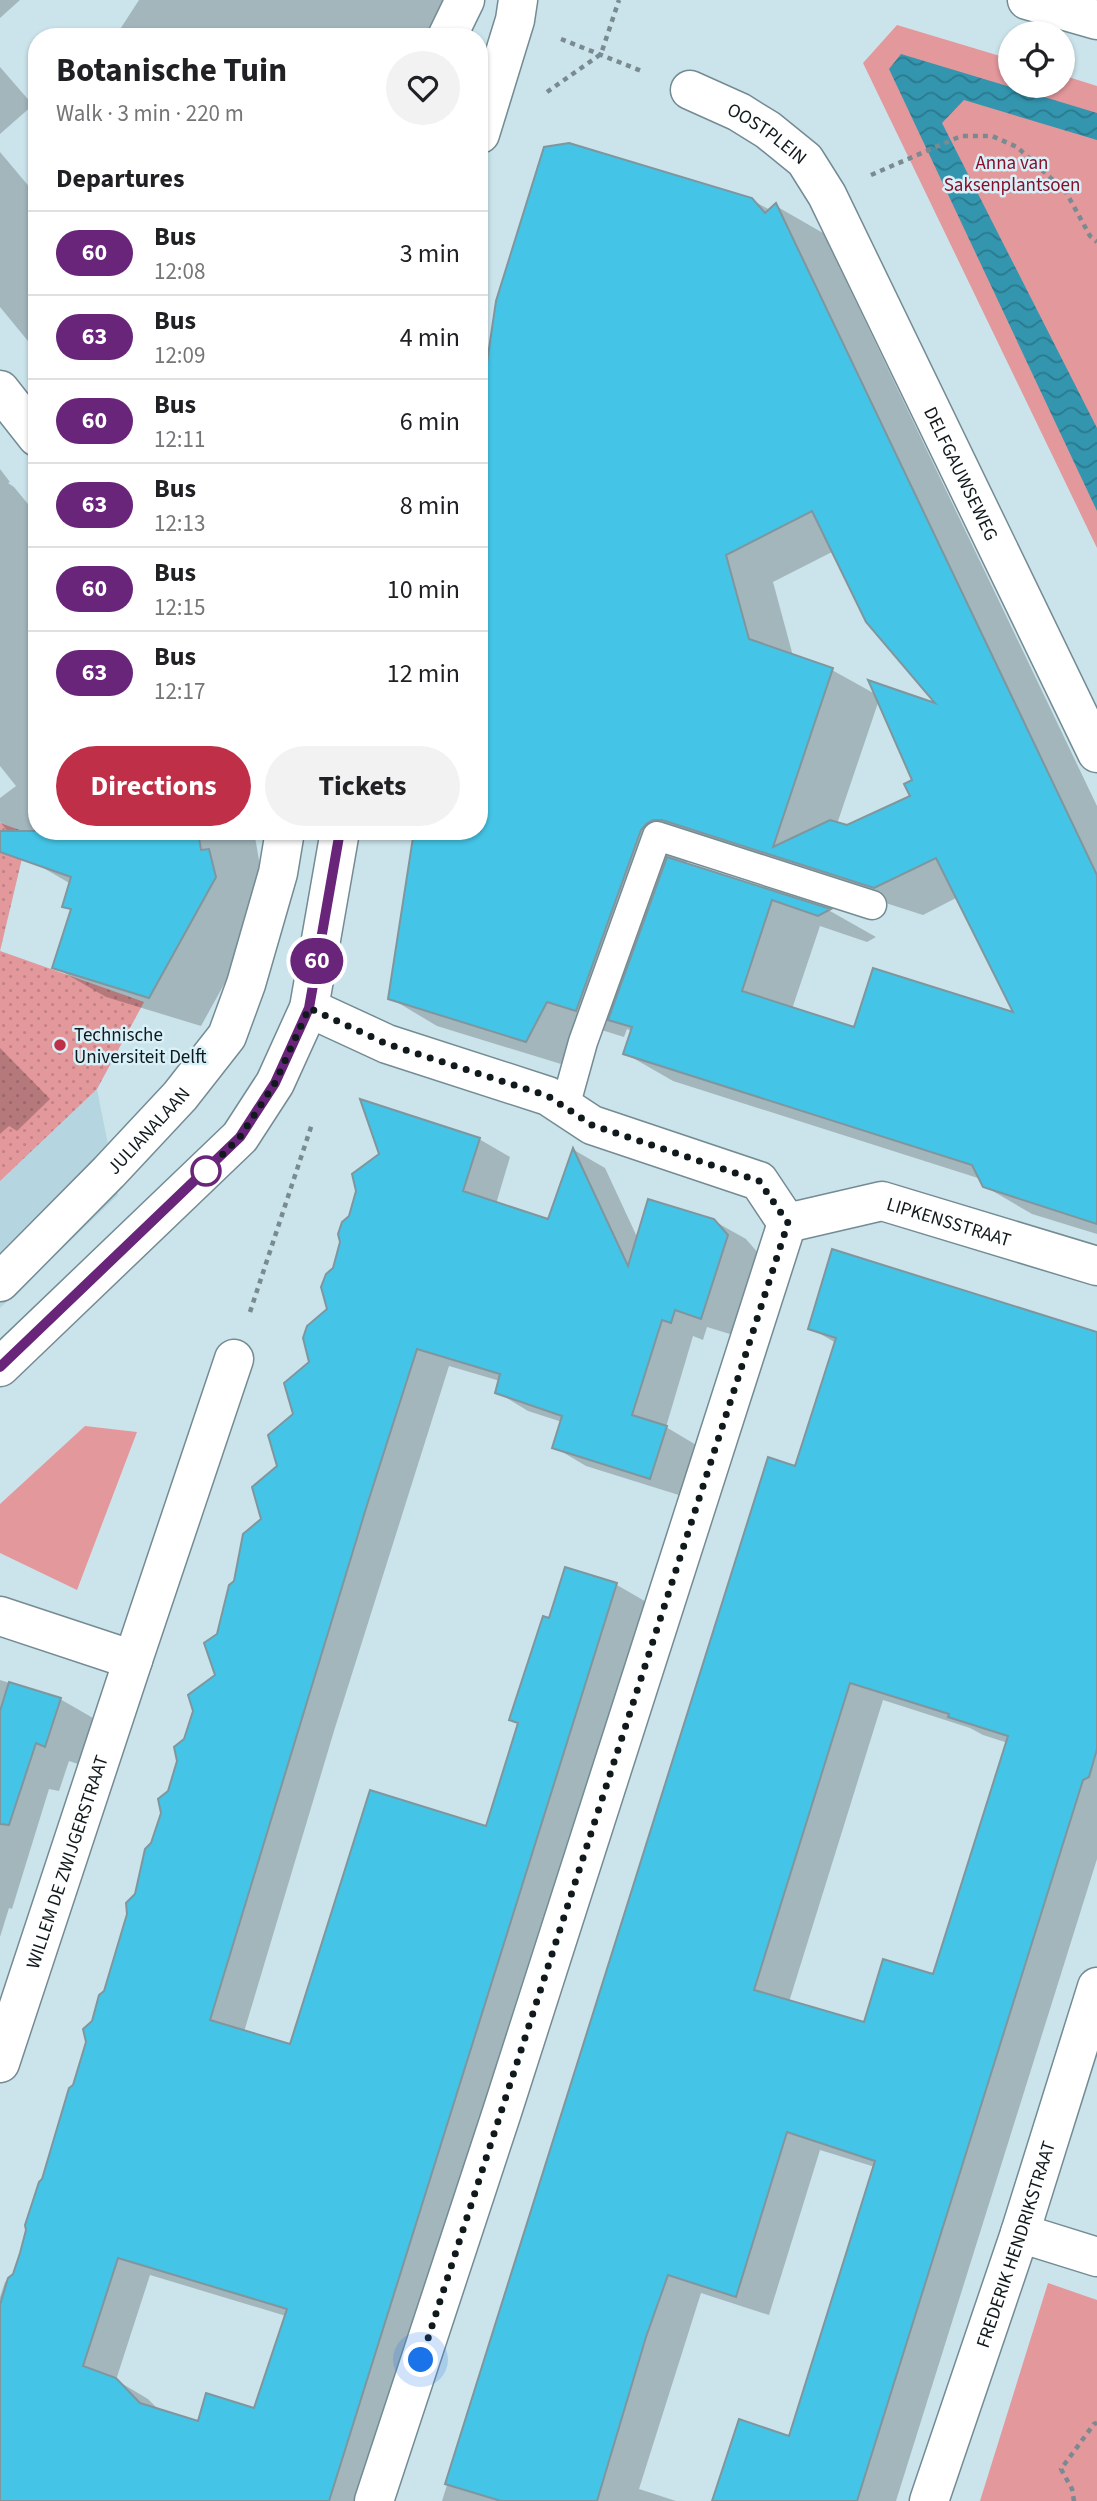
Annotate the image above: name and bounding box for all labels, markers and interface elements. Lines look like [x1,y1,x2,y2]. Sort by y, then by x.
map controls [998,21,1075,98]
button: locate [998,21,1075,98]
text: Botanische Tuin [56,47,287,94]
button: heart [386,51,460,125]
text: Walk · 3 min · 220 m [56,97,244,130]
street label: OOSTPLEIN [723,97,812,172]
park label: Anna van Saksenplantsoen [944,150,1080,199]
text: Departures [56,160,184,197]
text: Bus [154,218,196,255]
text: 60 [82,235,107,270]
text: 3 min [400,235,460,272]
text: 12:08 [154,255,205,288]
text: Bus [154,302,196,339]
text: 63 [82,319,107,354]
text: 4 min [400,319,460,356]
text: 12:09 [154,339,205,372]
text: Bus [154,386,196,423]
street label: DELFGAUWSEWEG [916,402,1004,545]
text: 60 [82,403,107,438]
text: 6 min [400,403,460,440]
text: 12:11 [154,423,205,456]
text: Bus [154,470,196,507]
text: 63 [82,487,107,522]
text: 8 min [400,487,460,524]
text: 12:13 [154,507,205,540]
text: Bus [154,554,196,591]
text: 60 [82,571,107,606]
text: 10 min [387,571,460,608]
text: 12:15 [154,591,205,624]
text: Bus [154,638,196,675]
text: 63 [82,655,107,690]
text: 12 min [387,655,460,692]
text: 12:17 [154,675,205,708]
button: Directions [56,746,251,826]
button: Tickets [265,746,460,826]
line badge: 60 [286,938,348,984]
text: 60 [304,943,330,978]
place label: Technische Universiteit Delft [74,1022,207,1071]
marker: Technische Universiteit Delft [52,1037,68,1053]
street label: JULIANALAAN [101,1082,197,1181]
unlabelled marker [191,1156,221,1186]
street label: LIPKENSSTRAAT [883,1191,1014,1254]
street label: WILLEM DE ZWIJGERSTRAAT [20,1752,116,1972]
street label: FREDERIK HENDRIKSTRAAT [970,2138,1063,2351]
your location [403,2342,438,2377]

